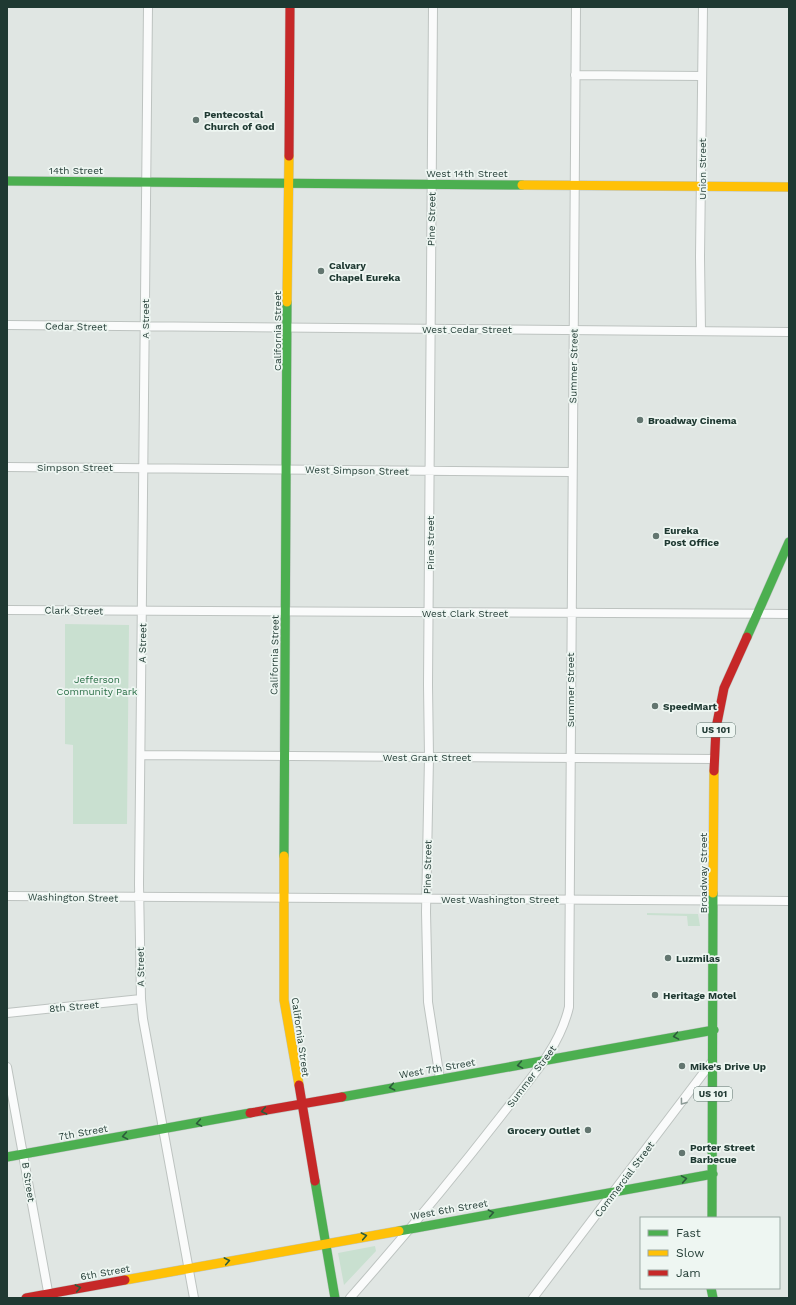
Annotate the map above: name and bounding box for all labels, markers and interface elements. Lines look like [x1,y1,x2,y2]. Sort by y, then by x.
place label: Pentecostal Church of God [204,109,274,132]
marker: Pentecostal Church of God [191,115,201,125]
street label: Union Street [697,137,708,200]
street label: 14th Street [49,165,104,176]
street label: West 14th Street [426,168,509,179]
street label: Pine Street [426,191,437,246]
place label: Calvary Chapel Eureka [329,260,400,283]
marker: Calvary Chapel Eureka [316,266,326,276]
street label: California Street [272,290,283,371]
street label: A Street [140,298,151,339]
street label: Cedar Street [45,320,108,333]
street label: West Cedar Street [422,324,513,335]
street label: Summer Street [567,328,580,403]
marker: Broadway Cinema [635,415,645,425]
place label: Broadway Cinema [648,415,737,426]
street label: Simpson Street [37,462,114,473]
street label: West Simpson Street [305,464,410,477]
street label: Pine Street [425,515,436,570]
place label: Eureka Post Office [664,525,719,548]
marker: Eureka Post Office [651,531,661,541]
street label: Clark Street [45,604,104,617]
street label: West Clark Street [422,608,509,619]
street label: California Street [268,614,281,695]
street label: A Street [137,622,148,663]
street label: Summer Street [565,652,576,727]
park label: Jefferson Community Park [57,674,138,697]
marker: SpeedMart [650,701,660,711]
place label: SpeedMart [663,701,718,712]
road number: US 101 [697,723,735,737]
street label: West Grant Street [383,752,472,763]
street label: Broadway Street [698,832,709,913]
street label: Pine Street [422,839,433,894]
street label: Washington Street [28,891,119,904]
street label: West Washington Street [441,894,560,905]
street label: A Street [135,946,146,987]
marker: Luzmilas [663,953,673,963]
place label: Luzmilas [676,953,721,964]
marker: Heritage Motel [650,990,660,1000]
place label: Heritage Motel [663,990,737,1001]
street label: California Street [289,997,312,1078]
street label: 8th Street [49,999,100,1014]
one-way arrow [672,1032,679,1040]
street label: Summer Street [505,1043,559,1109]
street label: West 7th Street [398,1056,477,1081]
one-way arrow [517,1060,523,1068]
marker: Mike's Drive Up [677,1061,687,1071]
place label: Mike's Drive Up [690,1061,766,1072]
one-way arrow [389,1083,395,1091]
road number: US 101 [694,1087,732,1101]
one-way arrow [680,1098,687,1105]
one-way arrow [261,1106,267,1115]
one-way arrow [196,1118,202,1127]
street label: 7th Street [58,1123,109,1142]
place label: Grocery Outlet [507,1125,581,1136]
marker: Grocery Outlet [583,1125,593,1135]
one-way arrow [122,1131,128,1139]
street label: Commercial Street [592,1139,657,1219]
place label: Porter Street Barbecue [690,1142,755,1165]
marker: Porter Street Barbecue [677,1148,687,1158]
street label: B Street [20,1161,37,1204]
one-way arrow [681,1175,688,1183]
street label: West 6th Street [410,1197,489,1222]
one-way arrow [488,1209,495,1217]
legend [640,1217,780,1289]
text: Fast [676,1226,701,1240]
one-way arrow [361,1233,367,1241]
text: Slow [676,1246,704,1260]
one-way arrow [224,1257,230,1266]
street label: 6th Street [80,1263,131,1282]
text: Jam [676,1266,701,1280]
one-way arrow [75,1285,81,1293]

